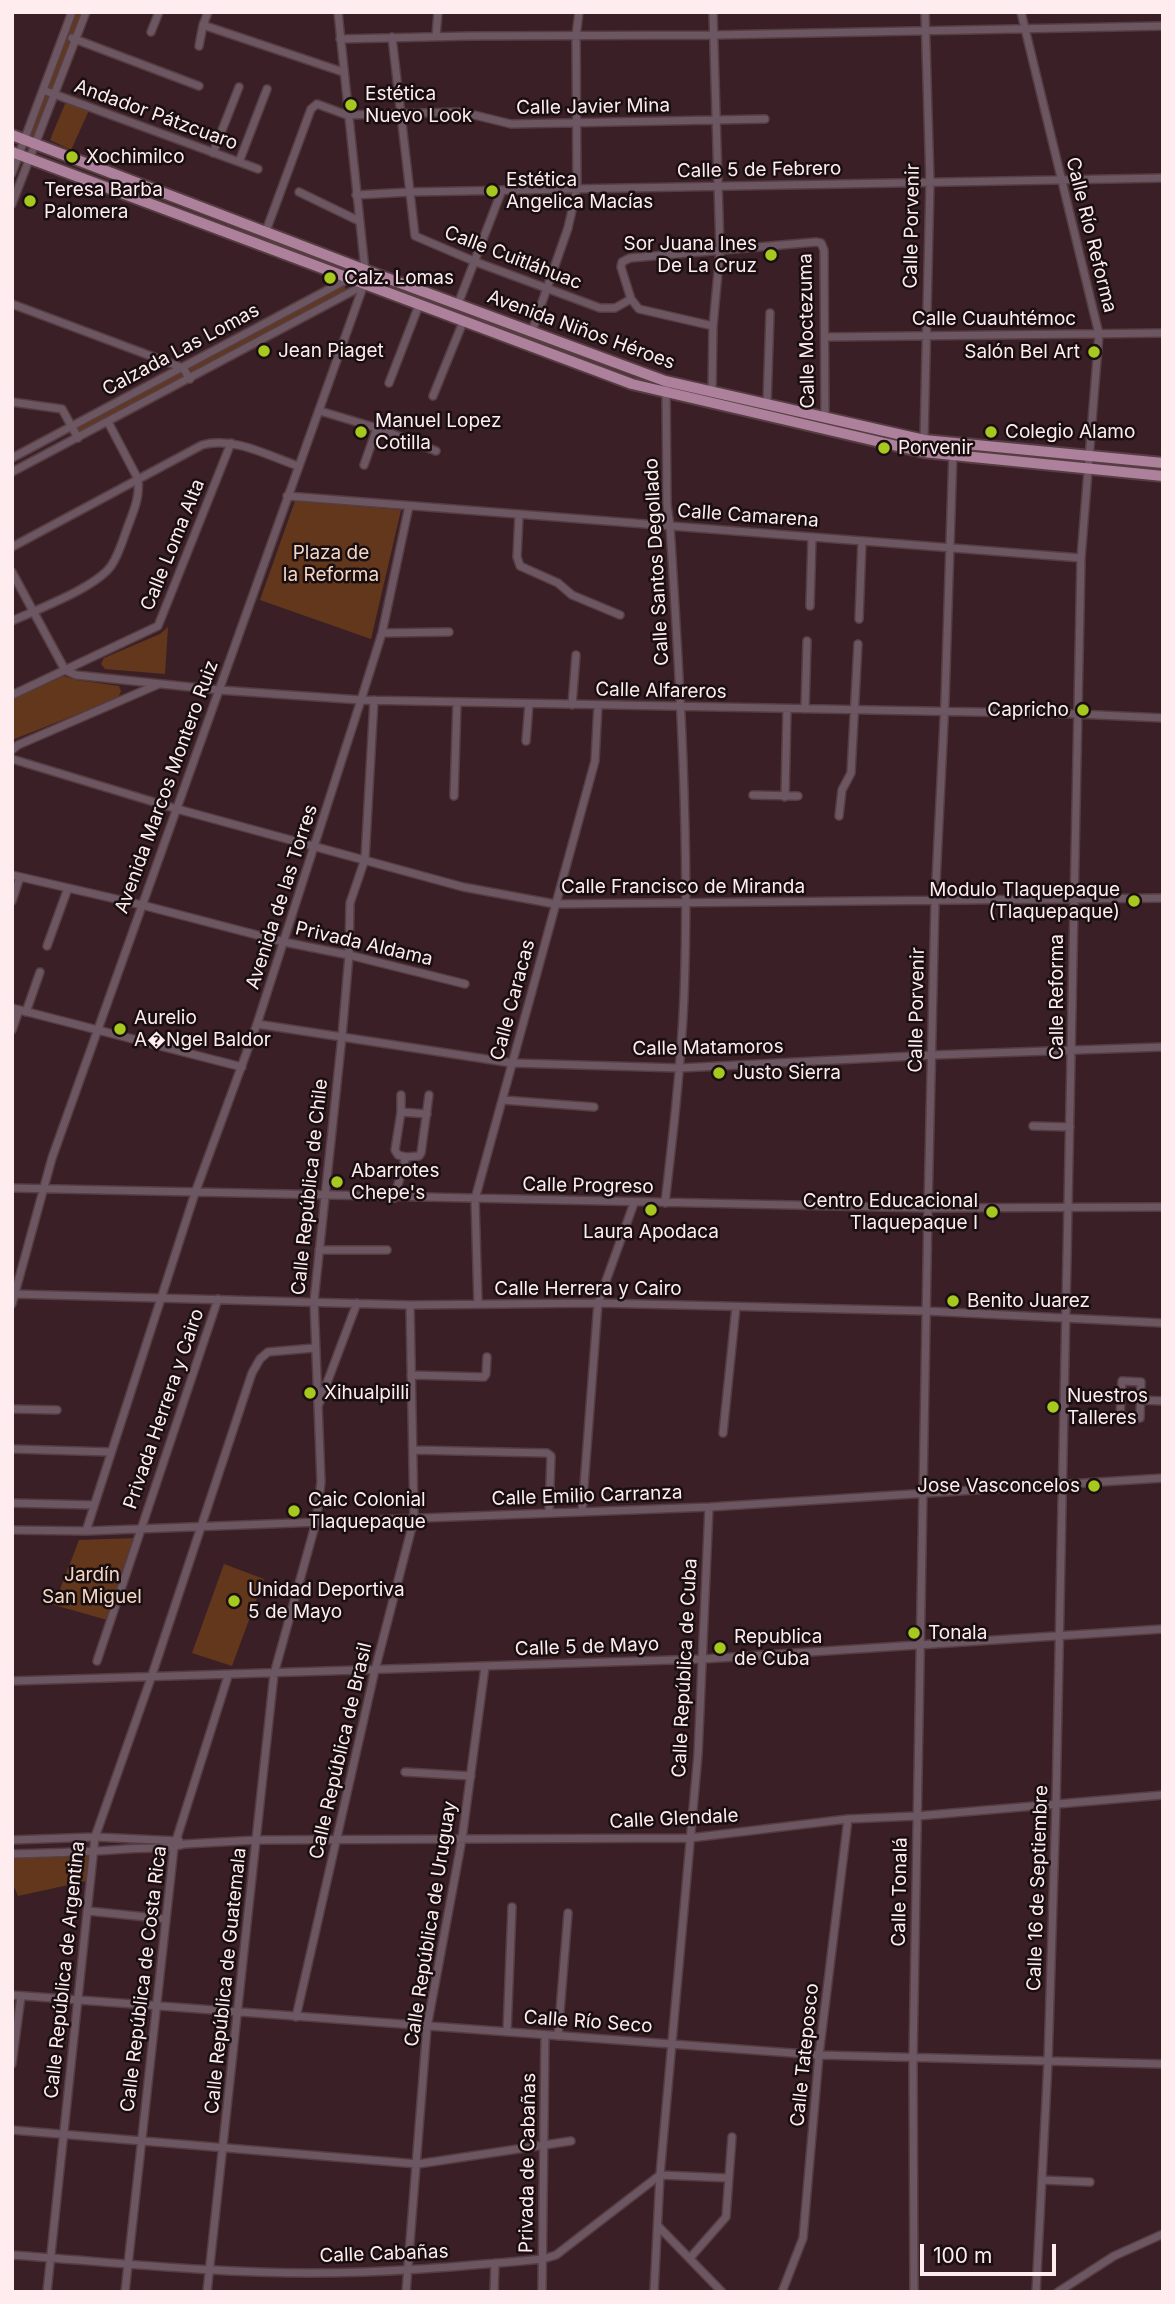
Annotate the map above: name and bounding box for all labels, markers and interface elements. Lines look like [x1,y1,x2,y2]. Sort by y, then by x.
street label: Andador Pátzcuaro [71,75,241,155]
place label: Estética Nuevo Look [365,83,472,127]
street label: Calle Javier Mina [516,94,670,120]
marker: Estética Nuevo Look [343,97,359,113]
place label: Xochimilco [86,146,185,168]
marker: Xochimilco [64,149,80,165]
street label: Calle Río Reforma [1061,155,1121,315]
street label: Calle 5 de Febrero [677,157,841,183]
street label: Calle Porvenir [900,163,924,289]
place label: Estética Angelica Macías [506,169,653,213]
place label: Teresa Barba Palomera [44,179,163,223]
marker: Estética Angelica Macías [484,183,500,199]
marker: Teresa Barba Palomera [22,193,38,209]
street label: Calle Cuitláhuac [441,221,585,295]
place label: Sor Juana Ines De La Cruz [623,233,757,277]
marker: Sor Juana Ines De La Cruz [763,247,779,263]
street label: Calle Moctezuma [794,253,820,409]
place label: Calz. Lomas [344,267,454,289]
marker: Calz. Lomas [322,270,338,286]
street label: Avenida Niños Héroes [484,285,678,375]
street label: Calzada Las Lomas [99,299,263,401]
street label: Calle Cuauhtémoc [912,308,1076,330]
place label: Jean Piaget [278,340,384,362]
place label: Salón Bel Art [964,341,1080,363]
marker: Jean Piaget [256,343,272,359]
marker: Salón Bel Art [1086,344,1102,360]
place label: Manuel Lopez Cotilla [375,410,501,454]
place label: Colegio Alamo [1005,421,1135,443]
marker: Manuel Lopez Cotilla [353,424,369,440]
marker: Colegio Alamo [983,424,999,440]
place label: Porvenir [898,437,973,459]
marker: Porvenir [876,440,892,456]
street label: Calle Santos Degollado [640,458,674,666]
street label: Calle Loma Alta [136,476,210,614]
street label: Calle Camarena [676,500,820,532]
park label: Plaza de la Reforma [283,542,379,586]
street label: Avenida Marcos Montero Ruiz [110,657,224,917]
street label: Calle Alfareros [595,678,727,704]
place label: Capricho [987,699,1069,721]
marker: Capricho [1075,702,1091,718]
street label: Avenida de las Torres [241,802,323,992]
street label: Calle Francisco de Miranda [561,876,805,898]
place label: Modulo Tlaquepaque (Tlaquepaque) [929,879,1120,923]
marker: Modulo Tlaquepaque (Tlaquepaque) [1126,893,1142,909]
street label: Privada Aldama [293,917,435,971]
street label: Calle Reforma [1046,934,1068,1060]
street label: Calle Caracas [486,937,540,1063]
street label: Calle Porvenir [905,947,929,1073]
place label: Aurelio A�Ngel Baldor [134,1007,271,1051]
marker: Aurelio A�Ngel Baldor [112,1021,128,1037]
street label: Calle Matamoros [632,1035,784,1061]
place label: Justo Sierra [733,1062,841,1084]
marker: Justo Sierra [711,1065,727,1081]
street label: Calle República de Chile [287,1078,333,1296]
place label: Abarrotes Chepe's [351,1160,439,1204]
street label: Calle Progreso [522,1173,654,1199]
marker: Abarrotes Chepe's [329,1174,345,1190]
place label: Centro Educacional Tlaquepaque I [803,1190,978,1234]
marker: Laura Apodaca [643,1202,659,1218]
marker: Centro Educacional Tlaquepaque I [984,1204,1000,1220]
place label: Laura Apodaca [583,1221,719,1243]
street label: Calle Herrera y Cairo [494,1278,682,1300]
place label: Benito Juarez [967,1290,1090,1312]
marker: Benito Juarez [945,1293,961,1309]
street label: Privada Herrera y Cairo [119,1306,209,1512]
place label: Xihualpilli [324,1382,409,1404]
marker: Xihualpilli [302,1385,318,1401]
place label: Nuestros Talleres [1067,1385,1148,1429]
marker: Nuestros Talleres [1045,1399,1061,1415]
place label: Jose Vasconcelos [917,1475,1080,1497]
marker: Jose Vasconcelos [1086,1478,1102,1494]
street label: Calle Emilio Carranza [491,1481,683,1511]
place label: Caic Colonial Tlaquepaque [308,1489,426,1533]
marker: Caic Colonial Tlaquepaque [286,1503,302,1519]
street label: Calle República de Cuba [668,1558,702,1778]
park label: Jardín San Miguel [42,1564,142,1608]
place label: Unidad Deportiva 5 de Mayo [248,1579,405,1623]
marker: Unidad Deportiva 5 de Mayo [226,1593,242,1609]
place label: Tonala [928,1622,987,1644]
marker: Tonala [906,1625,922,1641]
place label: Republica de Cuba [734,1626,822,1670]
street label: Calle 5 de Mayo [514,1633,660,1661]
marker: Republica de Cuba [712,1640,728,1656]
street label: Calle República de Brasil [305,1641,377,1861]
street label: Calle 16 de Septiembre [1023,1785,1053,1991]
street label: Calle República de Uruguay [400,1799,462,2049]
street label: Calle Glendale [609,1804,739,1834]
street label: Calle Tonalá [888,1837,912,1947]
street label: Calle República de Argentina [40,1840,90,2100]
street label: Calle República de Costa Rica [116,1845,172,2113]
street label: Calle República de Guatemala [201,1847,251,2115]
street label: Calle Tateposco [786,1982,824,2128]
street label: Calle Río Seco [523,2006,653,2038]
street label: Privada de Cabañas [515,2073,541,2253]
scale bar [923,2230,1060,2274]
street label: Calle Cabañas [319,2240,449,2268]
text: 100 m [933,2243,992,2268]

